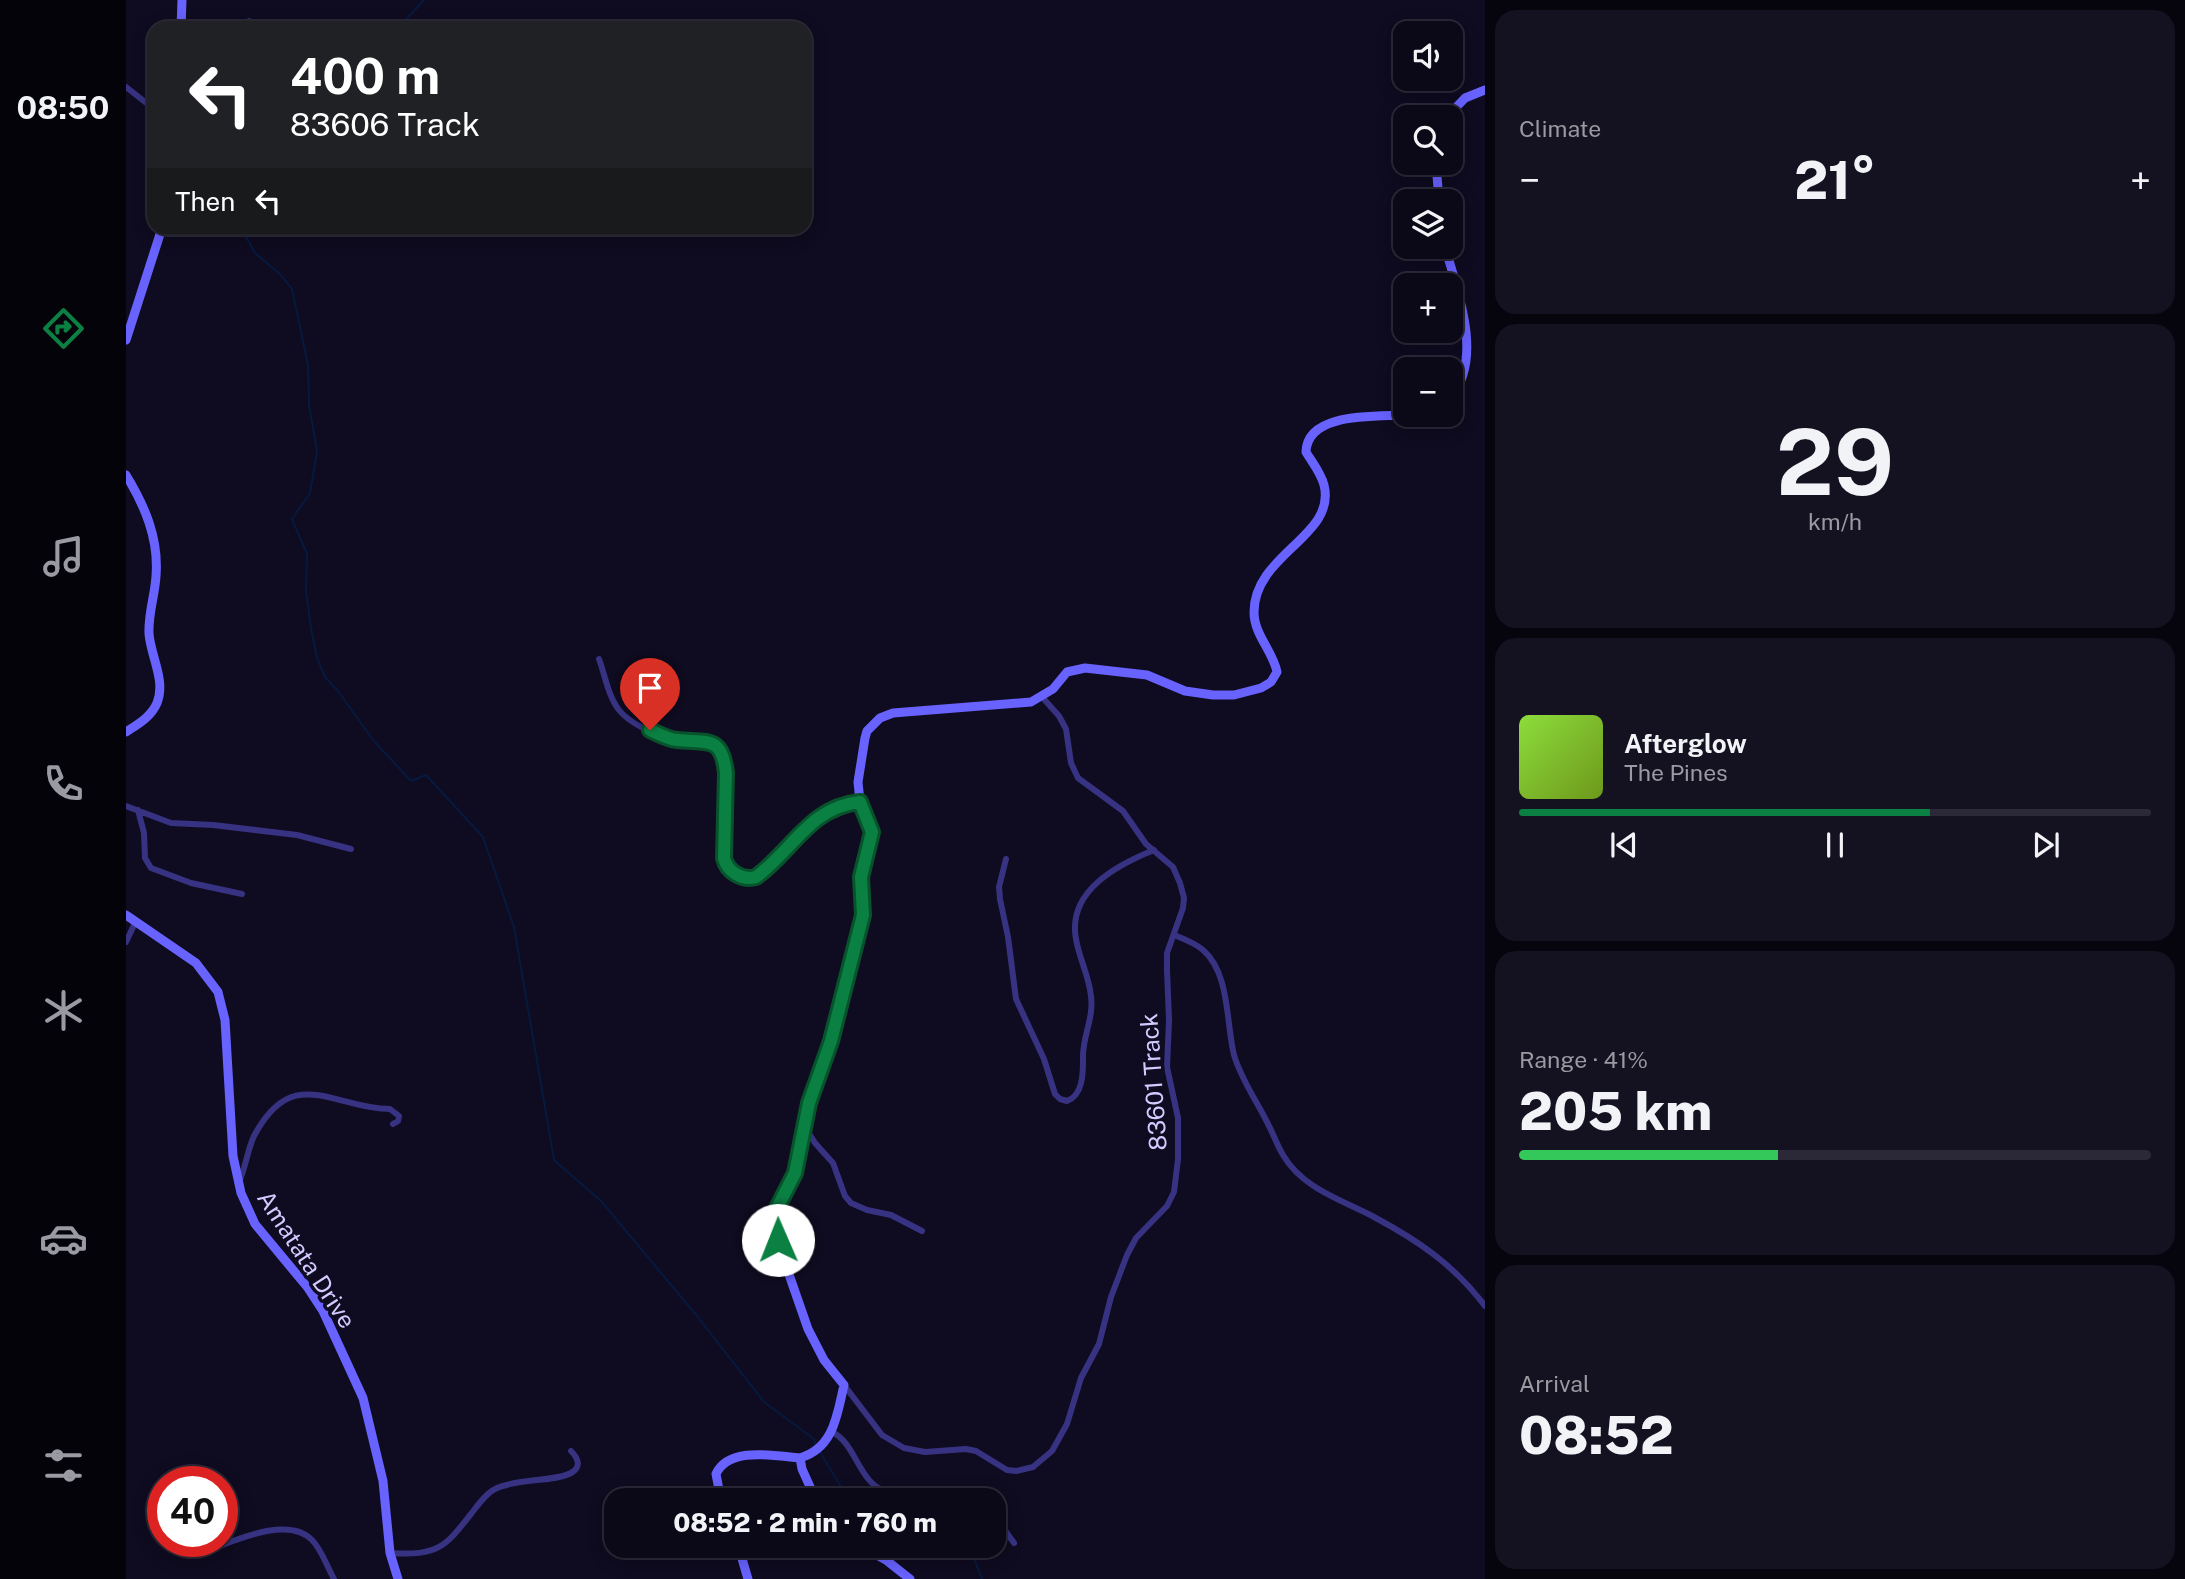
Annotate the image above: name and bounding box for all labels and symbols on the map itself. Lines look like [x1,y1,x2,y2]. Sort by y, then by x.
pin [620,658,680,730]
street label: 83601 Track [1134,1012,1172,1152]
street label: Amatata Drive [252,1185,362,1333]
position arrow [741,1203,815,1277]
speed limit sign: 40 [147,1466,238,1557]

